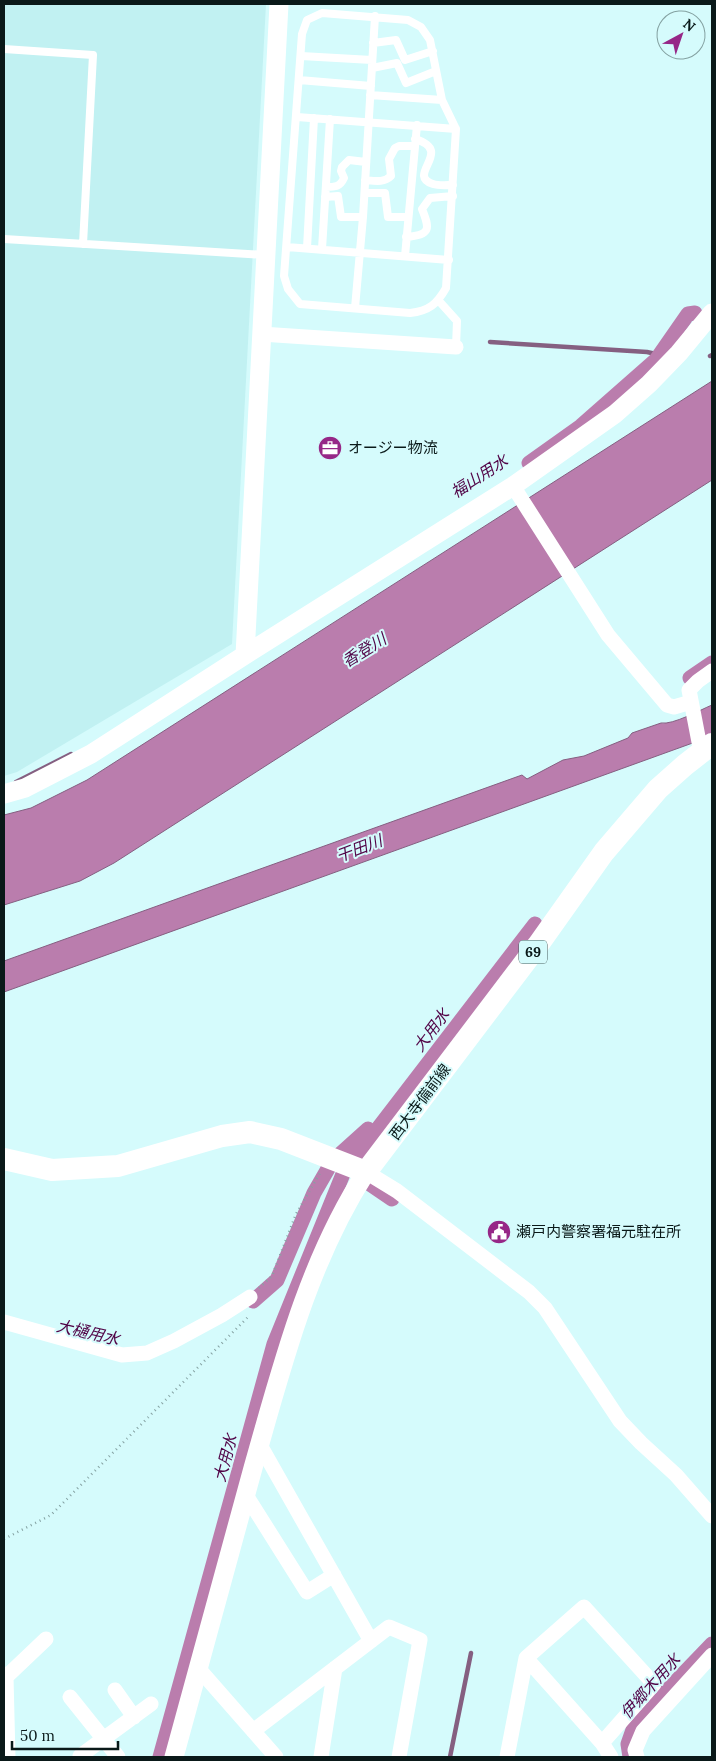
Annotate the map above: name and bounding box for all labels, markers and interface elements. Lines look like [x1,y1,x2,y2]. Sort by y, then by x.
north arrow [656,10,706,60]
text: N [679,15,699,36]
office icon: オージー物流 [317,435,343,461]
place label: オージー物流 [348,438,438,457]
water label: 福山用水 [447,449,513,502]
water label: 香登川 [338,628,391,671]
water label: 干田川 [333,829,387,866]
road number: 69 [519,940,547,964]
water label: 大用水 [409,1003,455,1055]
street label: 西大寺備前線 [385,1060,454,1143]
public building icon: 瀬戸内警察署福元駐在所 [486,1219,512,1245]
place label: 瀬戸内警察署福元駐在所 [516,1222,681,1241]
water label: 大樋用水 [55,1315,123,1349]
water label: 大用水 [209,1430,241,1484]
water label: 伊郷木用水 [616,1648,686,1722]
scale bar [12,1718,119,1750]
text: 50 m [20,1726,55,1745]

